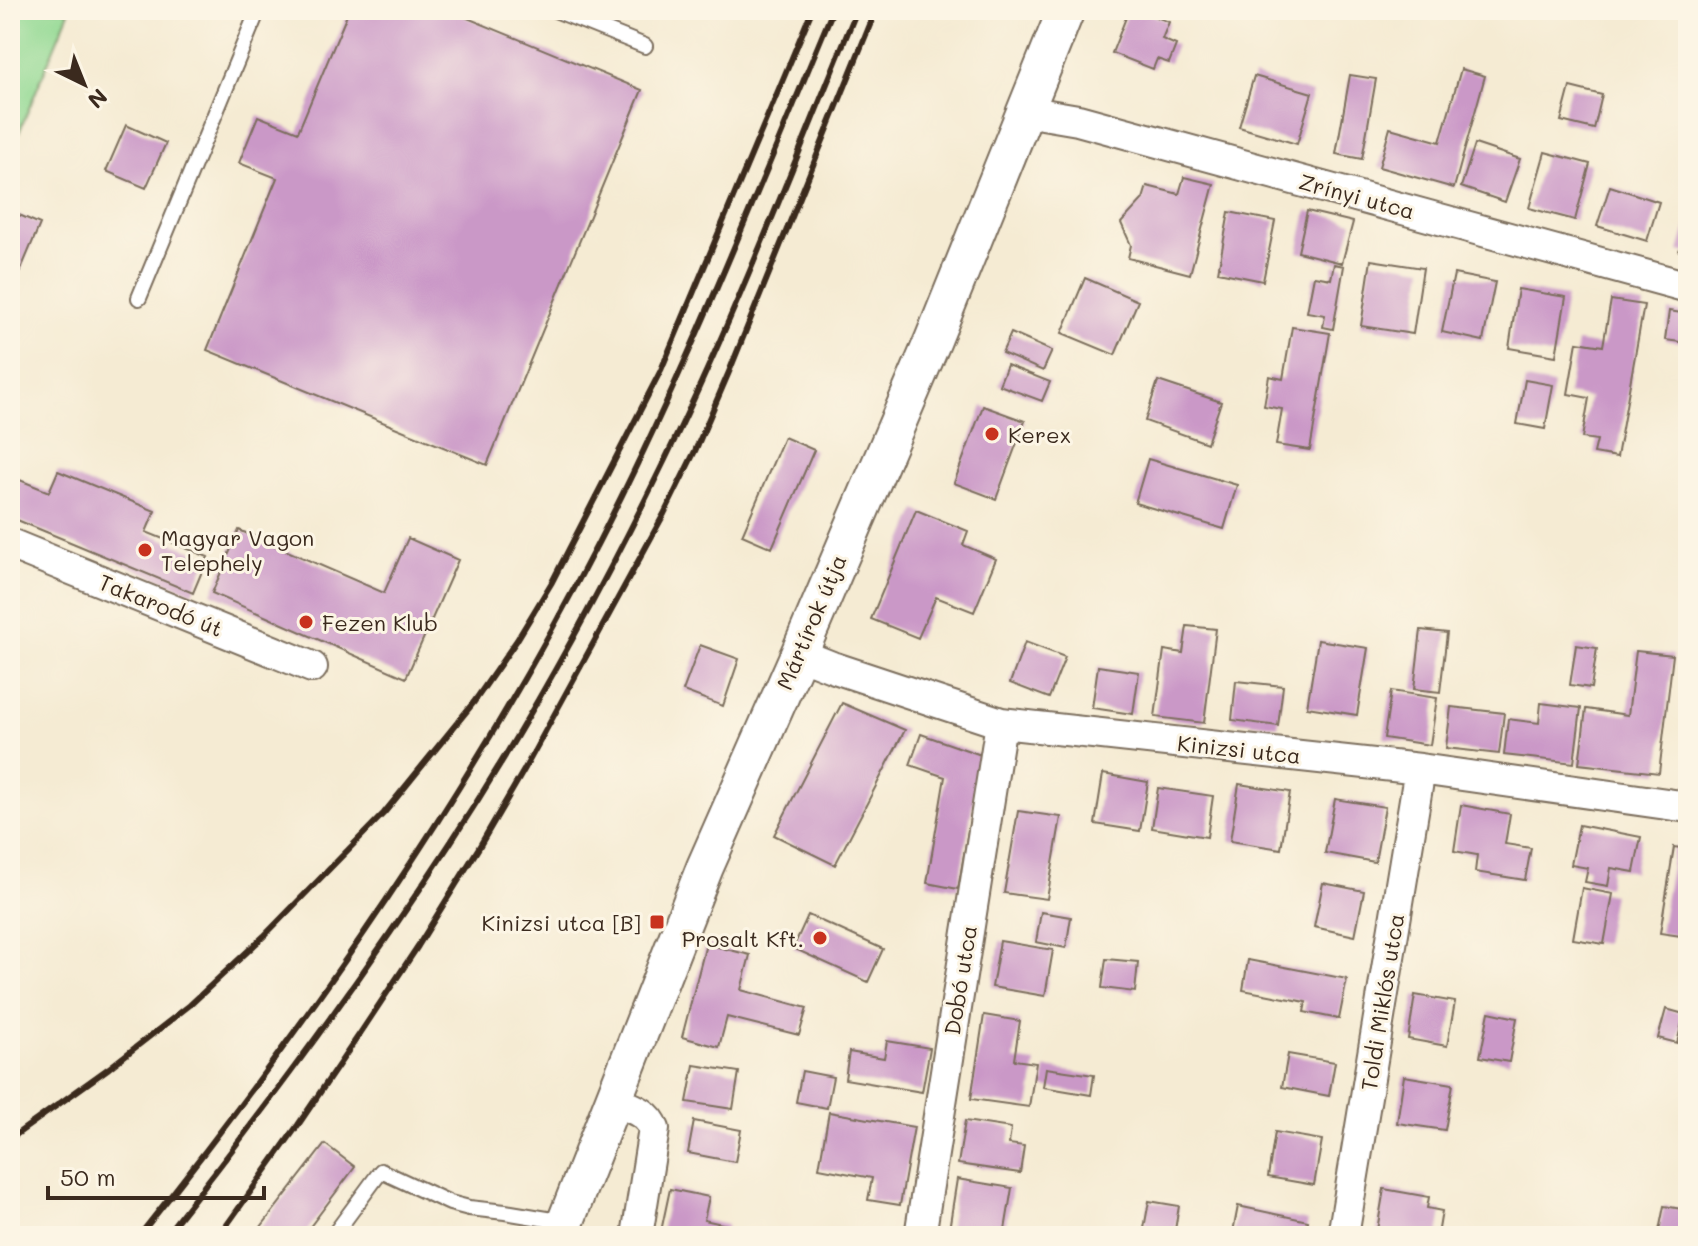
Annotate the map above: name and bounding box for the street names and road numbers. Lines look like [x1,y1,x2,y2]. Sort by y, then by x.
street label: Zrínyi utca [1296,167,1418,225]
street label: Mártírok útja [769,550,853,694]
street label: Takarodó út [95,567,227,643]
street label: Kinizsi utca [1176,728,1302,770]
street label: Toldi Miklós utca [1354,911,1410,1093]
street label: Dobó utca [937,923,983,1037]

